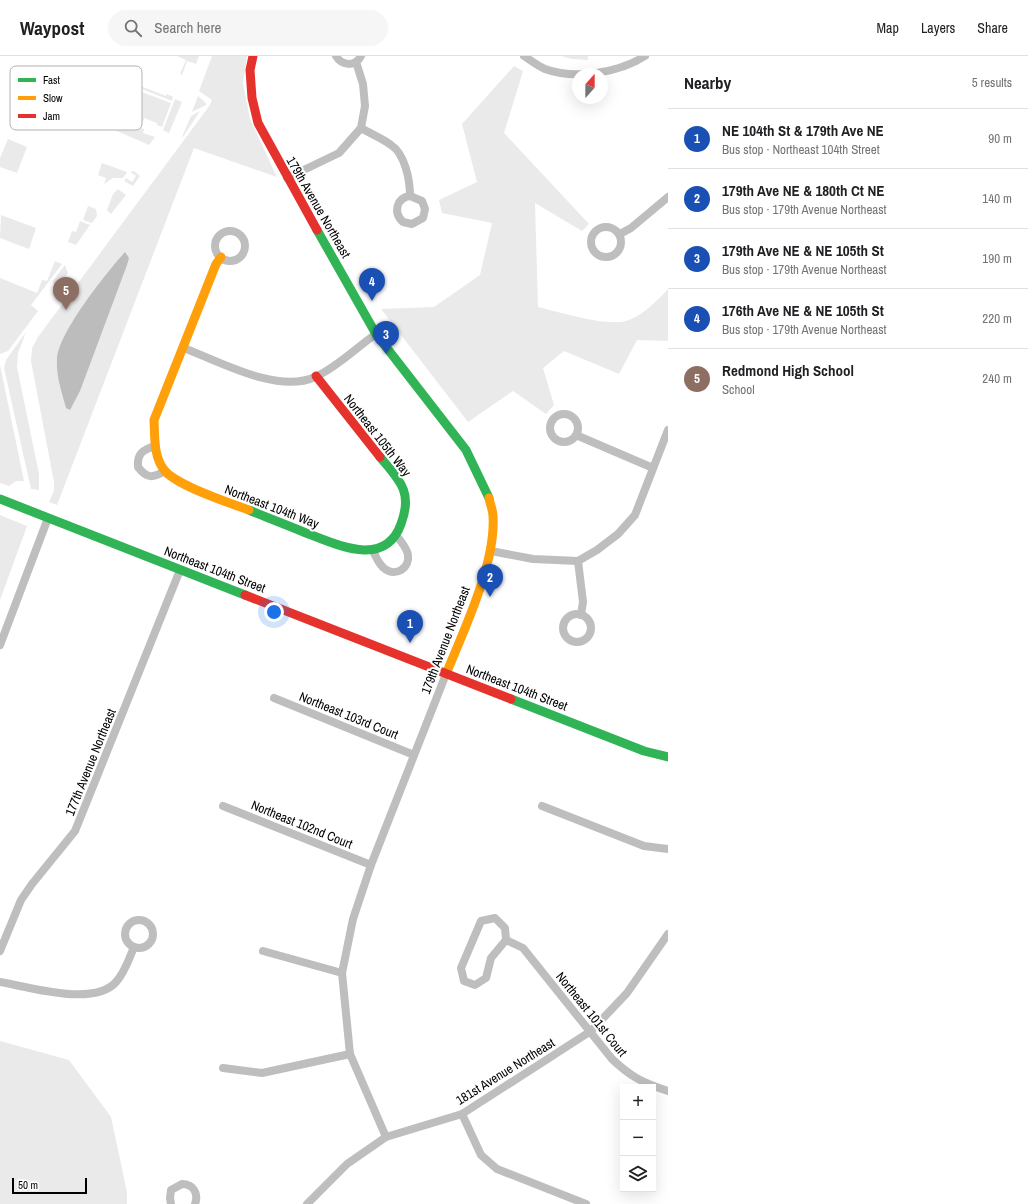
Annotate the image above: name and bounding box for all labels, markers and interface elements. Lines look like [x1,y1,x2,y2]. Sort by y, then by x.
search box [108,10,388,46]
text: Waypost [20,15,84,41]
icon: search [122,17,144,39]
text: Search here [154,17,221,38]
text: Map [877,19,899,37]
text: Layers [921,19,955,37]
text: Share [977,19,1008,37]
legend [10,66,142,130]
north arrow [572,68,608,104]
text: Nearby [684,71,731,94]
text: Fast [43,73,61,87]
text: 5 results [972,74,1012,91]
text: Slow [43,91,63,105]
text: Jam [43,109,60,123]
text: NE 104th St & 179th Ave NE [722,120,884,141]
text: 1 [694,130,700,147]
text: 90 m [988,130,1012,147]
text: Bus stop · Northeast 104th Street [722,141,880,158]
street label: 179th Avenue Northeast [283,154,354,261]
text: 179th Ave NE & 180th Ct NE [722,180,884,201]
text: 2 [694,190,700,207]
text: 140 m [982,190,1012,207]
text: Bus stop · 179th Avenue Northeast [722,201,887,218]
text: 179th Ave NE & NE 105th St [722,240,884,261]
text: 3 [694,250,700,267]
text: 190 m [982,250,1012,267]
text: Bus stop · 179th Avenue Northeast [722,261,887,278]
pin: 4 [359,268,385,301]
pin: 5 [53,277,79,310]
text: 176th Ave NE & NE 105th St [722,300,884,321]
text: 4 [694,310,700,327]
text: 220 m [982,310,1012,327]
pin: 3 [373,321,399,354]
text: Bus stop · 179th Avenue Northeast [722,321,887,338]
text: Redmond High School [722,360,854,381]
text: 5 [694,370,700,387]
text: 240 m [982,370,1012,387]
text: School [722,381,755,398]
street label: Northeast 105th Way [340,391,415,480]
street label: Northeast 104th Way [222,481,322,533]
street label: Northeast 104th Street [162,542,268,597]
pin: 2 [477,564,503,597]
street label: 179th Avenue Northeast [417,584,474,697]
your location [264,602,284,622]
pin: 1 [397,610,423,643]
street label: Northeast 104th Street [464,660,570,715]
street label: Northeast 103rd Court [297,688,401,743]
street label: 177th Avenue Northeast [61,706,120,818]
street label: Northeast 102nd Court [249,796,355,853]
street label: Northeast 101st Court [552,968,631,1060]
street label: 181st Avenue Northeast [453,1034,558,1109]
map controls [620,1084,656,1192]
button: + [620,1084,656,1120]
button: − [620,1120,656,1156]
button: layers [620,1156,656,1192]
scale bar [12,1176,87,1195]
text: 50 m [18,1178,38,1192]

